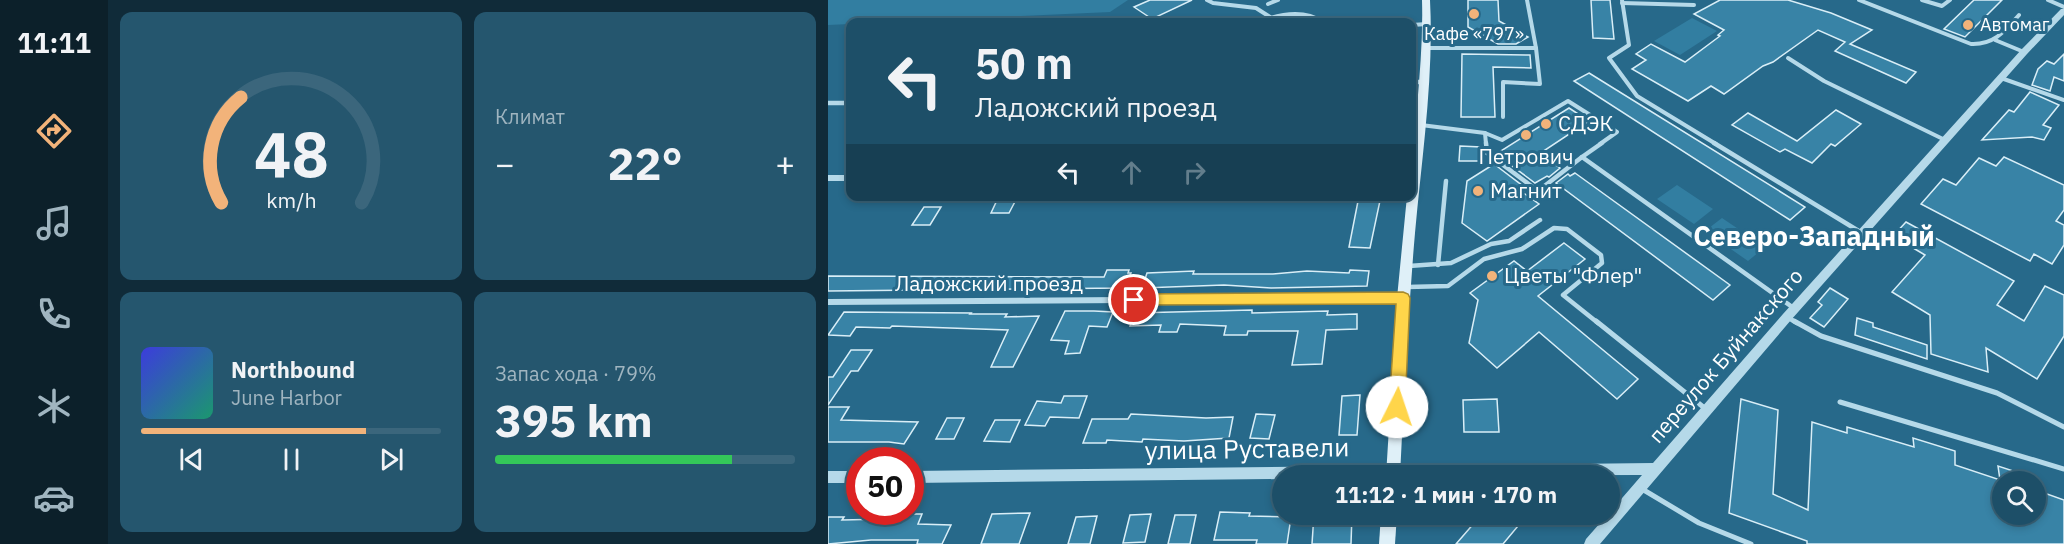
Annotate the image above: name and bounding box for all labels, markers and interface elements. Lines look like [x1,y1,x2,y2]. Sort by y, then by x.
marker: Кафе «797» [1467,7,1481,21]
place label: Автомаг [1980,13,2050,36]
marker: Автомаг [1961,18,1975,32]
place label: Кафе «797» [1424,22,1524,45]
text: 11:11 [17,25,91,60]
text: 50 m [975,36,1073,91]
icon: left [876,42,954,120]
text: Ладожский проезд [975,89,1217,124]
text: Климат [495,103,565,130]
place label: СДЭК [1558,109,1613,137]
icon: directions [33,110,75,152]
text: 48 [254,113,328,194]
marker: СДЭК [1539,117,1553,131]
marker: Петрович [1519,128,1533,142]
text: 22° [607,134,683,192]
text: − [495,142,515,185]
text: + [775,142,795,185]
place label: Петрович [1478,142,1574,170]
icon: left [1052,156,1085,189]
icon: ahead [1115,156,1148,189]
icon: right [1178,156,1211,189]
place label: Магнит [1490,176,1562,204]
marker: Магнит [1471,184,1485,198]
text: km/h [266,186,316,214]
icon: music [33,202,75,244]
district label: Северо-Западный [1693,218,1935,253]
place label: Цветы "Флер" [1504,261,1642,289]
street label: переулок Буйнакского [1642,262,1809,448]
street label: Ладожский проезд [895,269,1083,297]
marker: Цветы "Флер" [1485,269,1499,283]
pin [1108,274,1159,325]
icon: arrive [1117,283,1150,316]
icon: phone [33,293,75,335]
text: Northbound [231,355,355,384]
text: Запас хода · 79% [495,360,657,387]
position arrow [1365,375,1429,439]
text: June Harbor [231,384,342,411]
icon: climate [33,385,75,427]
text: 395 km [495,391,653,449]
street label: улица Руставели [1144,429,1350,467]
icon: previous [175,443,208,476]
icon: pause [275,443,308,476]
icon: next [375,443,408,476]
speed limit sign: 50 [846,447,924,525]
map controls [1992,471,2046,525]
button: search [1992,471,2046,525]
icon: car [33,477,75,519]
text: 11:12 · 1 мин · 170 m [1335,480,1557,509]

